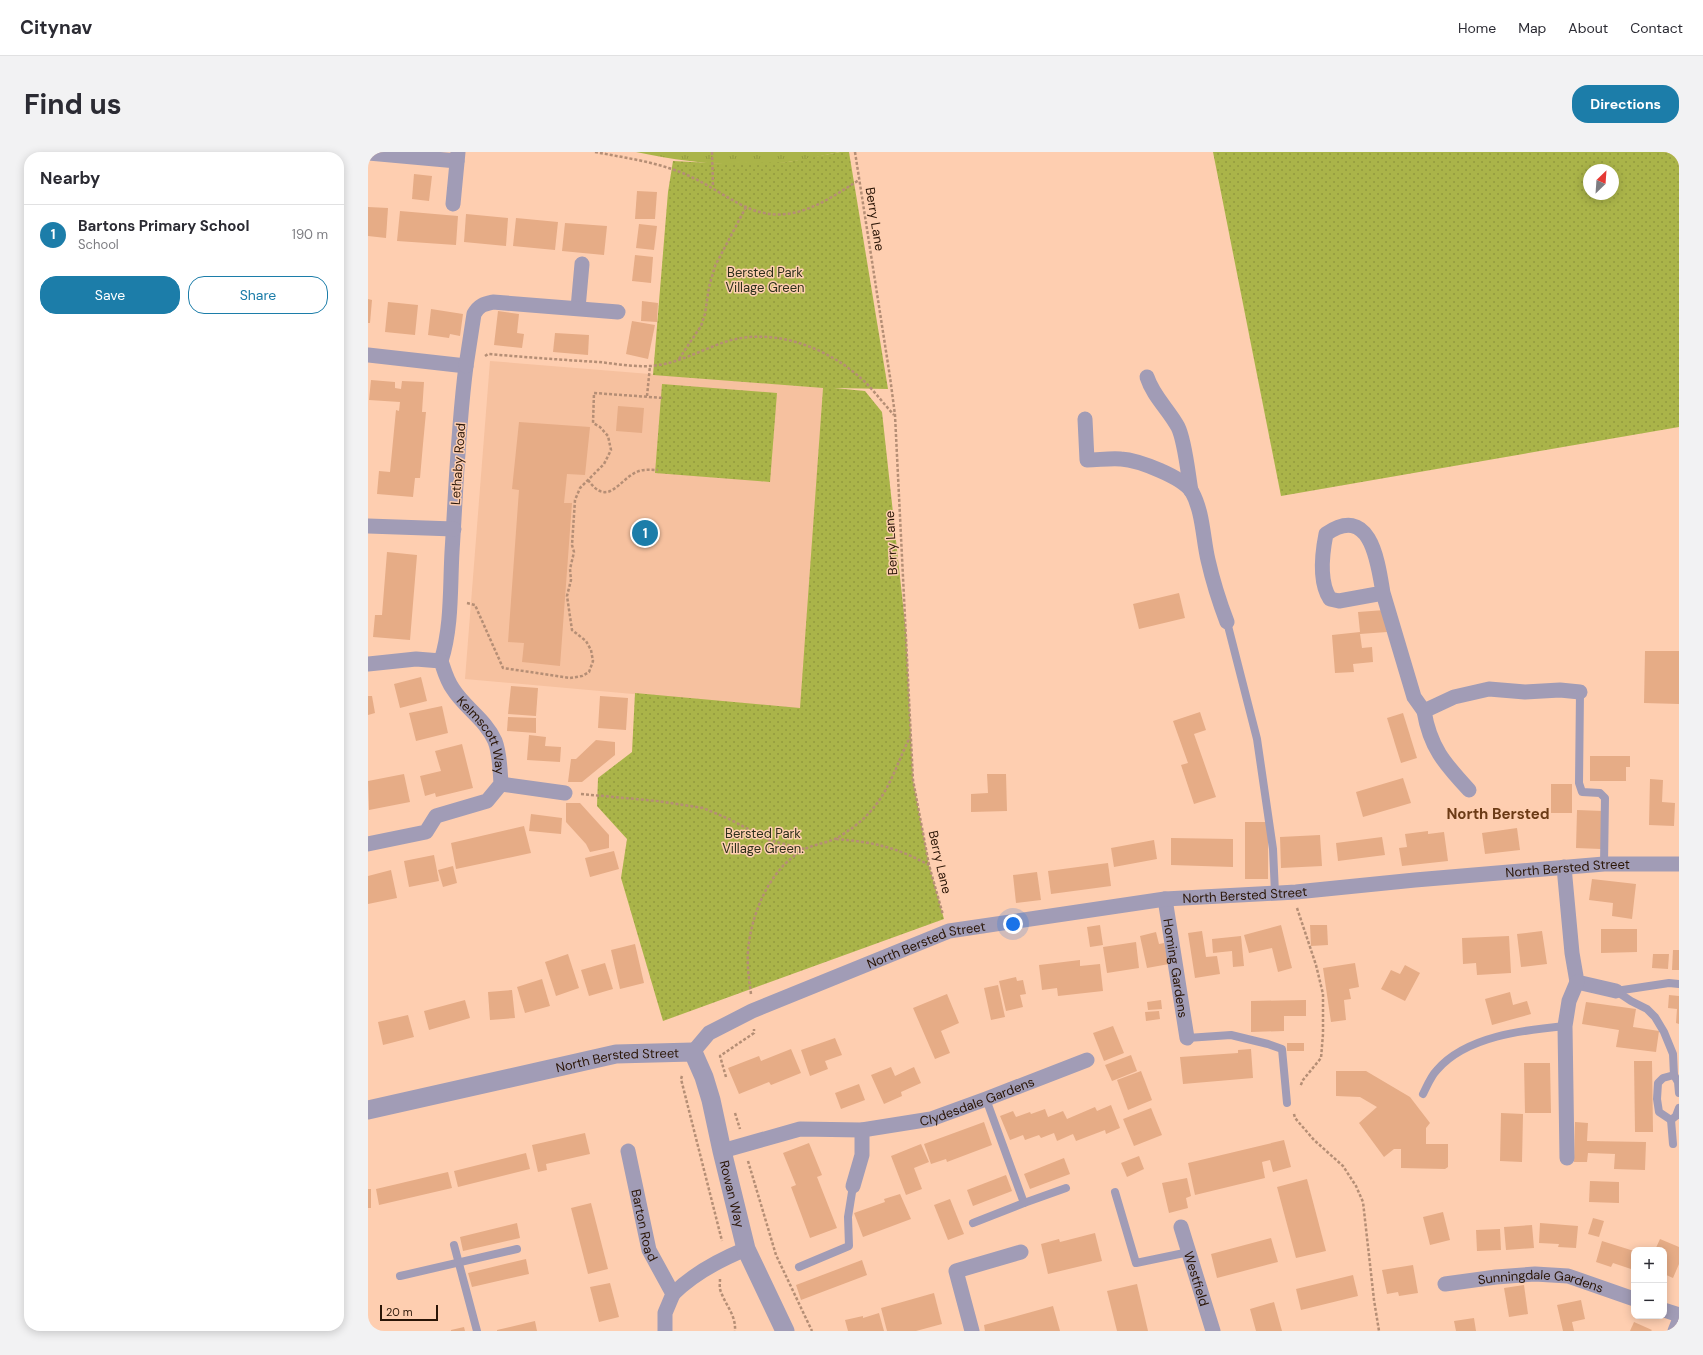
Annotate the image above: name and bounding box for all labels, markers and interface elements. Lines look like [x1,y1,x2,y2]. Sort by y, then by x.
text: Citynav [20,15,92,40]
text: Home [1458,19,1496,37]
text: Map [1518,19,1546,37]
text: About [1568,19,1608,37]
text: Contact [1630,19,1683,37]
button: Directions [1572,85,1679,123]
text: Find us [24,86,122,123]
north arrow [1583,164,1619,200]
text: Nearby [40,167,100,189]
street label: Berry Lane [862,186,888,252]
text: Bartons Primary School [78,216,250,236]
text: 1 [51,226,55,243]
text: 190 m [292,226,328,243]
text: School [78,236,119,253]
park label: Bersted Park Village Green [725,264,805,296]
button: Save [40,276,180,314]
button: Share [188,276,328,314]
street label: Lethaby Road [447,423,469,505]
street label: Berry Lane [881,510,901,576]
pin: 1 [632,518,658,548]
street label: Kelmscott Way [453,692,509,775]
district label: North Bersted [1446,804,1550,824]
park label: Bersted Park Village Green. [722,825,804,857]
street label: Berry Lane [924,829,956,895]
street label: North Bersted Street [1505,855,1630,881]
street label: North Bersted Street [1182,882,1308,907]
your location [1003,914,1023,934]
street label: North Bersted Street [864,917,986,972]
street label: Homing Gardens [1160,917,1192,1019]
street label: North Bersted Street [554,1044,679,1076]
street label: Clydesdale Gardens [918,1073,1037,1129]
street label: Rowan Way [716,1159,749,1229]
street label: Barton Road [628,1188,662,1264]
map controls [1631,1247,1667,1319]
button: + [1631,1247,1667,1283]
street label: Westfield [1180,1249,1213,1308]
street label: Sunningdale Gardens [1477,1265,1606,1296]
button: − [1631,1283,1667,1319]
scale bar [380,1303,438,1322]
text: 20 m [386,1305,412,1319]

